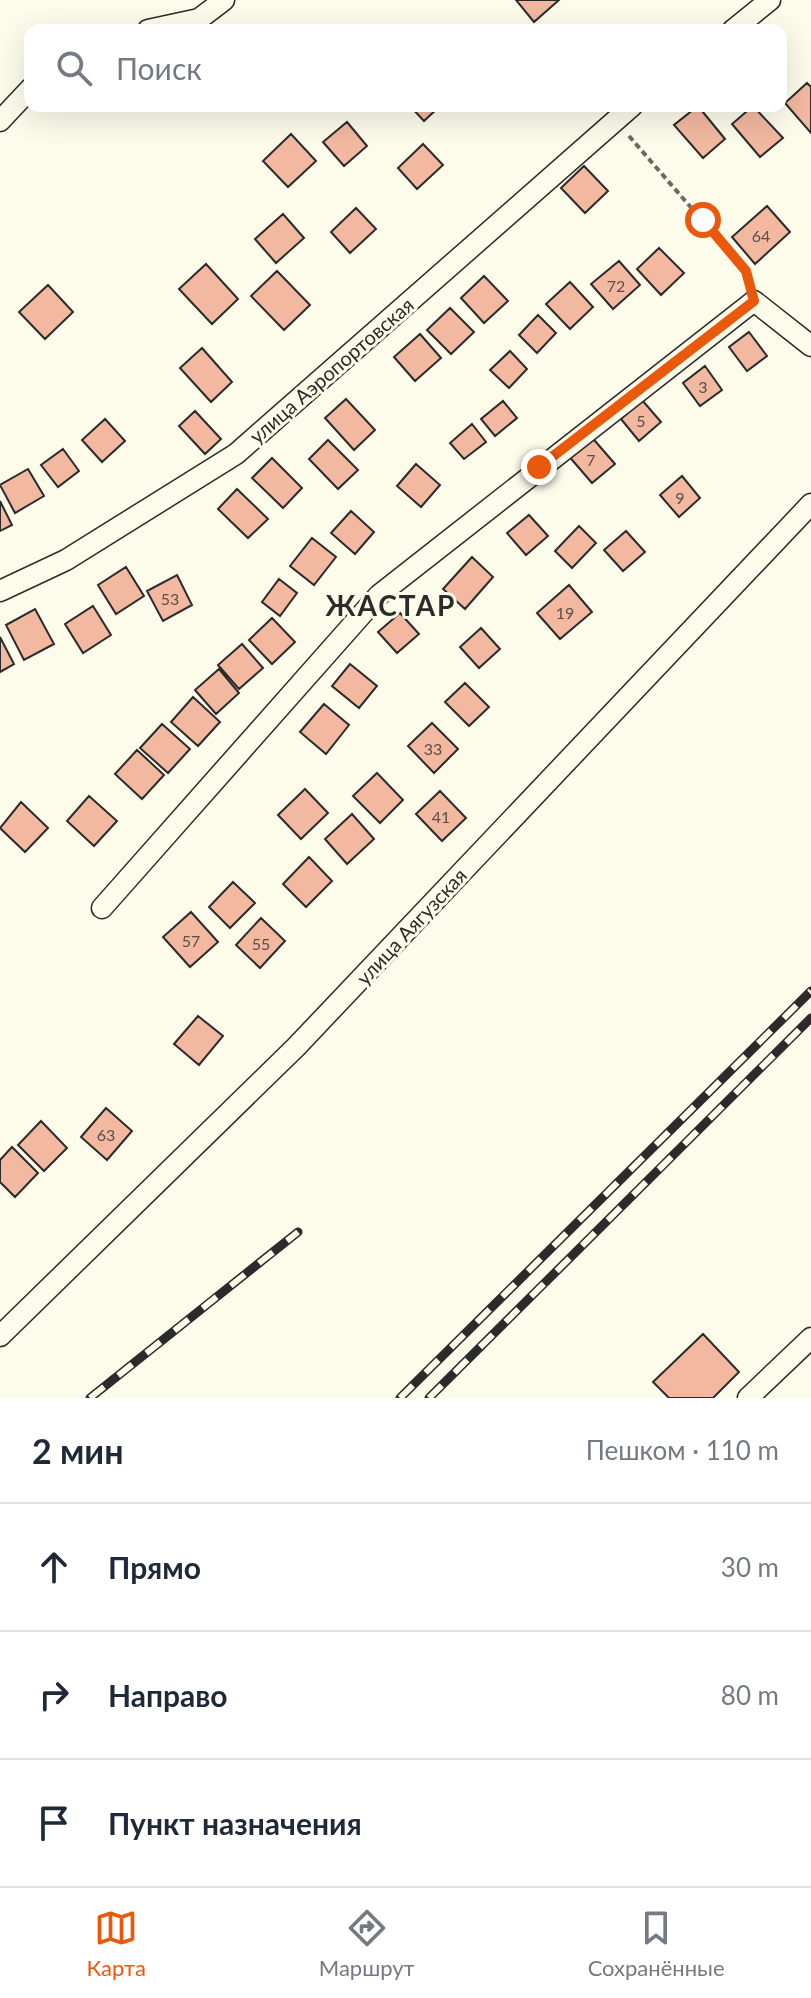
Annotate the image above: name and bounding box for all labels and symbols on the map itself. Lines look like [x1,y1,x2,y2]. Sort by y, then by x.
route start [685,202,721,238]
house number: 64 [752,226,770,245]
house number: 72 [607,276,625,295]
street label: улица Аэропортовская [244,292,418,448]
house number: 3 [698,377,708,396]
house number: 5 [636,411,646,430]
route end [521,449,557,485]
house number: 7 [586,450,596,469]
house number: 9 [675,488,685,507]
district label: ЖАСТАР [326,588,456,622]
house number: 53 [161,589,179,608]
house number: 19 [556,603,574,622]
house number: 33 [424,739,442,758]
house number: 41 [432,807,450,826]
street label: улица Аягузская [351,863,471,989]
house number: 57 [182,931,200,950]
house number: 55 [252,934,270,953]
house number: 63 [97,1125,115,1144]

